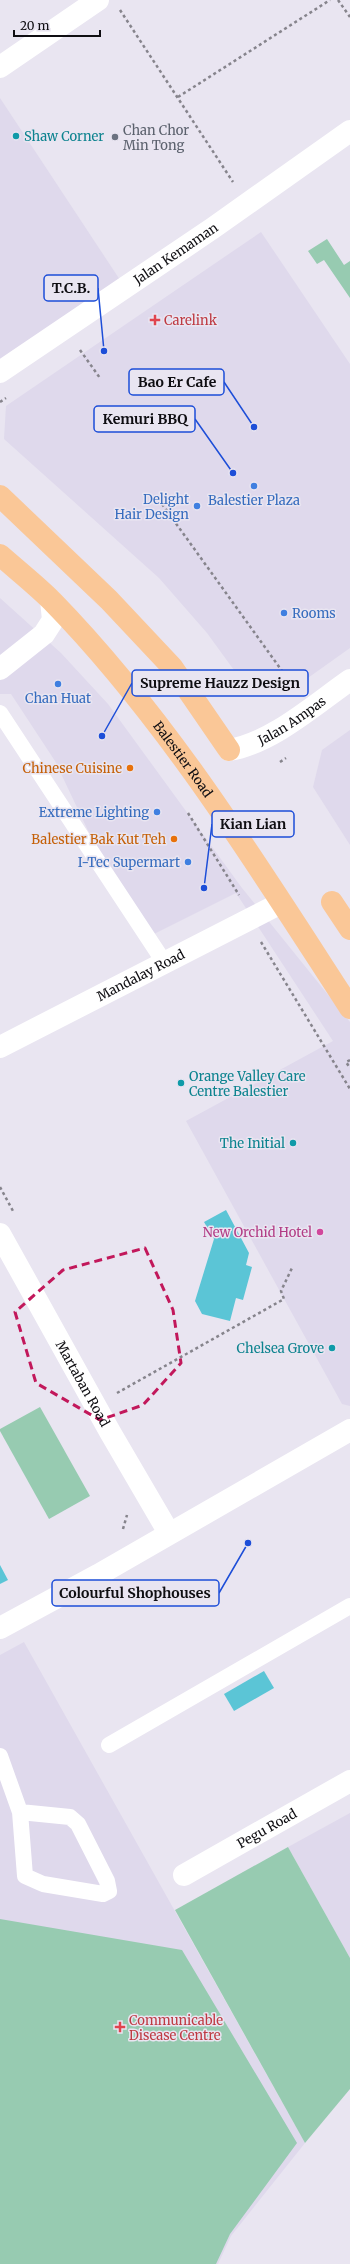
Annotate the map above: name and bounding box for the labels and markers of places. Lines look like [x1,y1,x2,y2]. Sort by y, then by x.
place label: Chan Chor Min Tong [123,122,189,154]
place label: Shaw Corner [24,128,104,145]
marker: Shaw Corner [11,131,21,141]
marker: Chan Chor Min Tong [110,132,120,142]
callout: T.C.B. [44,275,98,301]
place label: Carelink [164,312,218,329]
marker: Carelink [149,314,161,326]
callout: Bao Er Cafe [129,369,224,395]
callout: Kemuri BBQ [94,406,195,432]
marker: Balestier Plaza [249,481,259,491]
place label: Delight Hair Design [115,491,189,523]
place label: Balestier Plaza [208,492,300,509]
marker: Delight Hair Design [192,501,202,511]
place label: Rooms [292,605,336,622]
marker: Rooms [279,608,289,618]
callout: Supreme Hauzz Design [132,670,308,696]
marker: Chan Huat [53,679,63,689]
place label: Chan Huat [25,690,91,707]
place label: Chinese Cuisine [22,760,122,777]
marker: Chinese Cuisine [125,763,135,773]
place label: Extreme Lighting [39,804,149,821]
marker: Extreme Lighting [152,807,162,817]
callout: Kian Lian [212,811,294,837]
place label: Balestier Bak Kut Teh [31,831,166,848]
marker: Balestier Bak Kut Teh [169,834,179,844]
place label: I-Tec Supermart [78,854,180,871]
marker: I-Tec Supermart [183,857,193,867]
place label: Orange Valley Care Centre Balestier [189,1068,306,1100]
marker: Orange Valley Care Centre Balestier [176,1078,186,1088]
place label: The Initial [220,1135,285,1152]
marker: The Initial [288,1138,298,1148]
place label: New Orchid Hotel [203,1224,312,1241]
marker: New Orchid Hotel [315,1227,325,1237]
place label: Chelsea Grove [237,1340,324,1357]
marker: Chelsea Grove [327,1343,337,1353]
callout: Colourful Shophouses [52,1580,219,1606]
place label: Communicable Disease Centre [129,2012,223,2044]
marker: Communicable Disease Centre [114,2021,126,2033]

